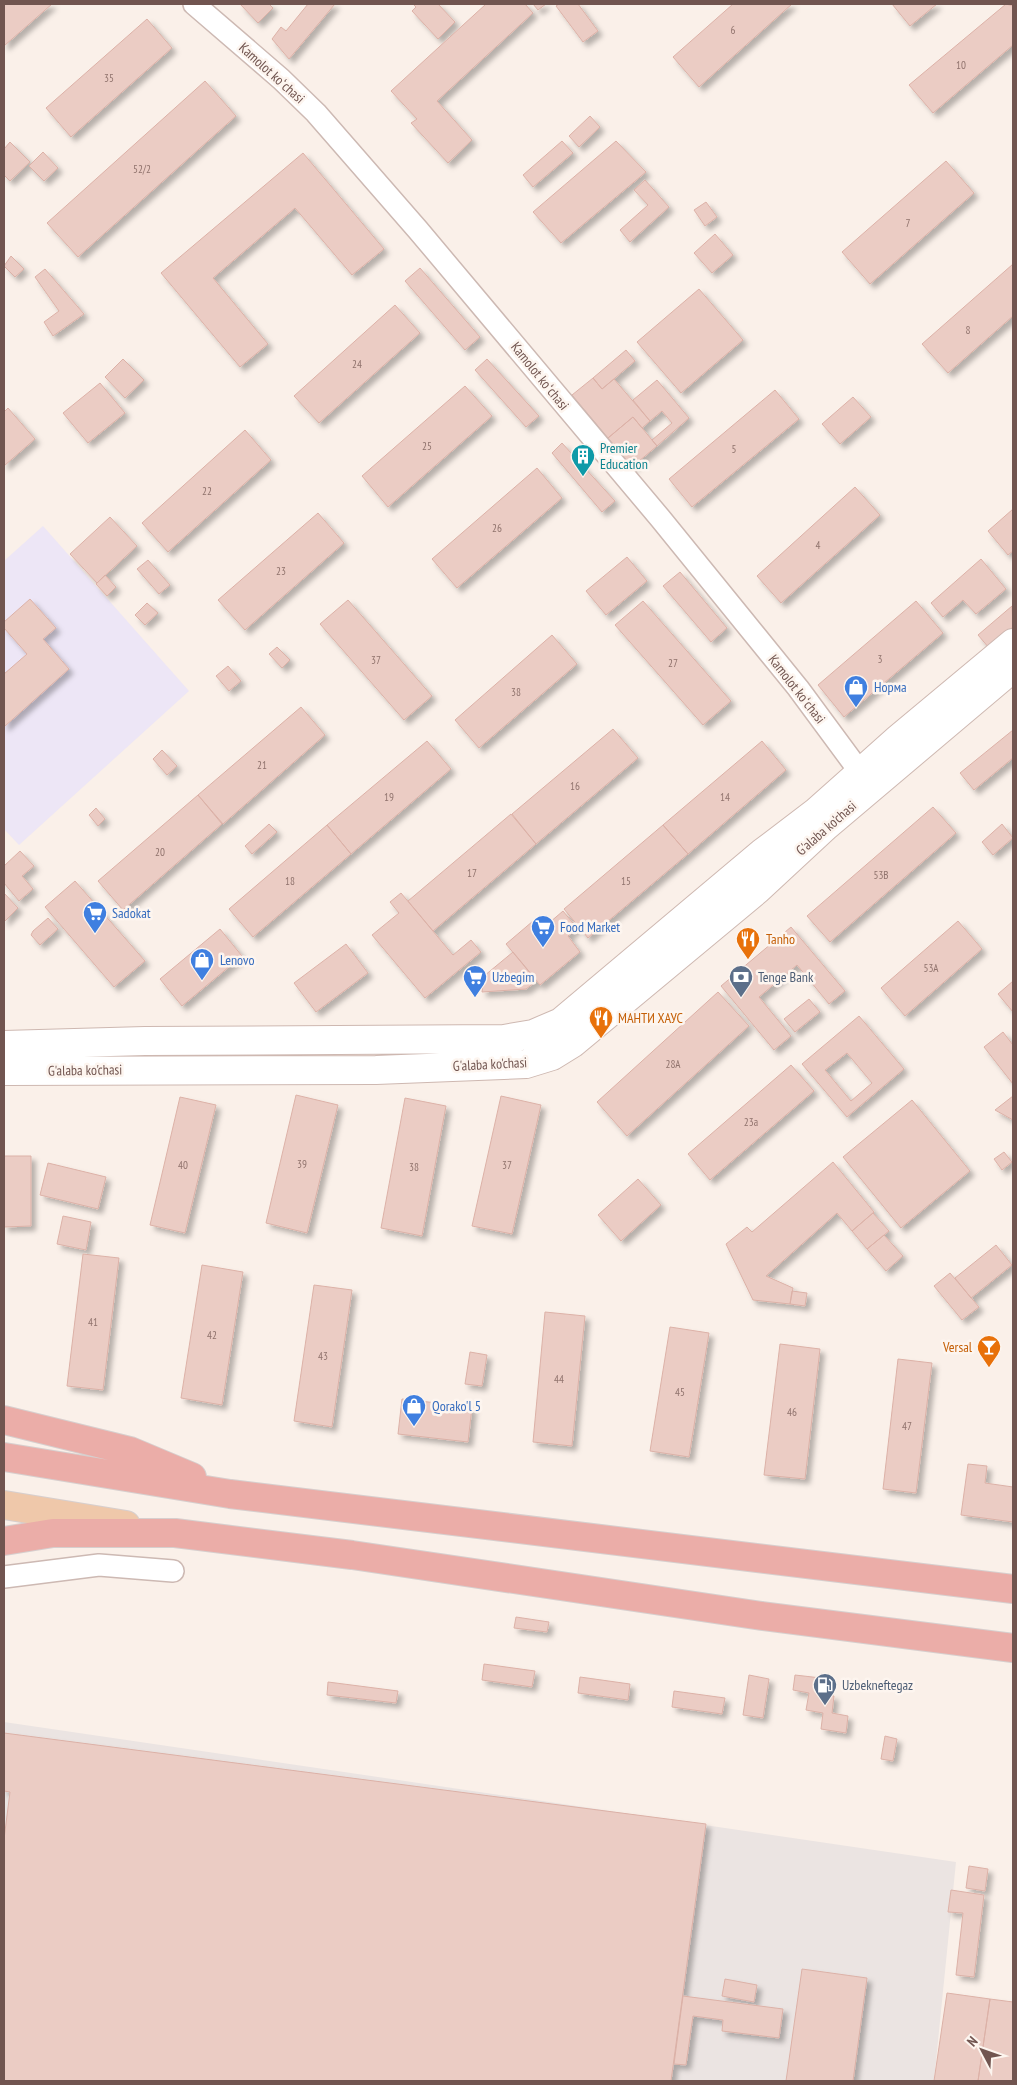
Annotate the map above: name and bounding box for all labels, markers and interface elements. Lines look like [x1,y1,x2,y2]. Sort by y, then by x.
house number: 6 [731,23,736,37]
street label: Kamolot koʻchasi [235,39,309,107]
house number: 10 [956,58,966,72]
house number: 35 [104,71,114,85]
house number: 52/2 [133,162,151,176]
house number: 7 [906,216,911,230]
house number: 8 [966,323,971,337]
street label: Kamolot koʻchasi [507,338,573,414]
house number: 24 [352,357,362,371]
house number: 25 [422,439,432,453]
place label: Premier Education [600,439,648,473]
house number: 5 [732,442,737,456]
building icon: Premier Education [570,443,596,477]
house number: 22 [202,484,212,498]
house number: 26 [492,521,502,535]
house number: 4 [816,538,821,552]
house number: 23 [276,564,286,578]
street label: Kamolot koʻchasi [765,651,829,727]
house number: 3 [878,652,883,666]
house number: 37 [371,653,381,667]
house number: 27 [668,656,678,670]
shop icon: Норма [843,674,869,708]
place label: Норма [874,678,907,696]
house number: 38 [511,685,521,699]
house number: 21 [257,758,267,772]
house number: 16 [570,779,580,793]
house number: 19 [384,790,394,804]
house number: 14 [720,790,730,804]
street label: G'alaba ko'chasi [792,797,860,859]
house number: 20 [155,845,165,859]
house number: 17 [467,866,477,880]
house number: 53B [873,868,889,882]
house number: 18 [285,874,295,888]
house number: 15 [621,874,631,888]
supermarket icon: Sadokat [82,900,108,934]
place label: Sadokat [112,904,151,922]
supermarket icon: Food Market [530,914,556,948]
place label: Food Market [560,918,620,936]
restaurant icon: Tanho [735,926,761,960]
place label: Tanho [766,930,795,948]
shop icon: Lenovo [189,947,215,981]
place label: Lenovo [220,951,255,969]
house number: 53A [923,961,939,975]
supermarket icon: Uzbegim [462,964,488,998]
bank icon: Tenge Bank [728,964,754,998]
place label: Uzbegim [492,968,534,986]
place label: Tenge Bank [758,968,814,986]
restaurant icon: МАНТИ ХАУС [588,1005,614,1039]
place label: МАНТИ ХАУС [618,1009,684,1027]
street label: G'alaba ko'chasi [452,1053,528,1075]
house number: 28A [665,1057,681,1071]
street label: G'alaba ko'chasi [48,1060,122,1080]
house number: 23а [744,1115,758,1129]
house number: 39 [297,1157,307,1171]
house number: 40 [178,1158,188,1172]
house number: 37 [502,1158,512,1172]
house number: 38 [409,1160,419,1174]
house number: 41 [88,1315,98,1329]
house number: 42 [207,1328,217,1342]
bar icon: Versal [976,1334,1002,1368]
place label: Versal [942,1338,973,1356]
house number: 43 [318,1349,328,1363]
house number: 44 [554,1372,564,1386]
house number: 45 [675,1385,685,1399]
shop icon: Qorako'l 5 [401,1393,427,1427]
place label: Qorako'l 5 [432,1397,481,1415]
house number: 46 [787,1405,797,1419]
house number: 47 [902,1419,912,1433]
fuel station icon: Uzbekneftegaz [812,1672,838,1706]
place label: Uzbekneftegaz [842,1676,913,1694]
north arrow [957,2025,1007,2075]
text: N [963,2033,981,2050]

